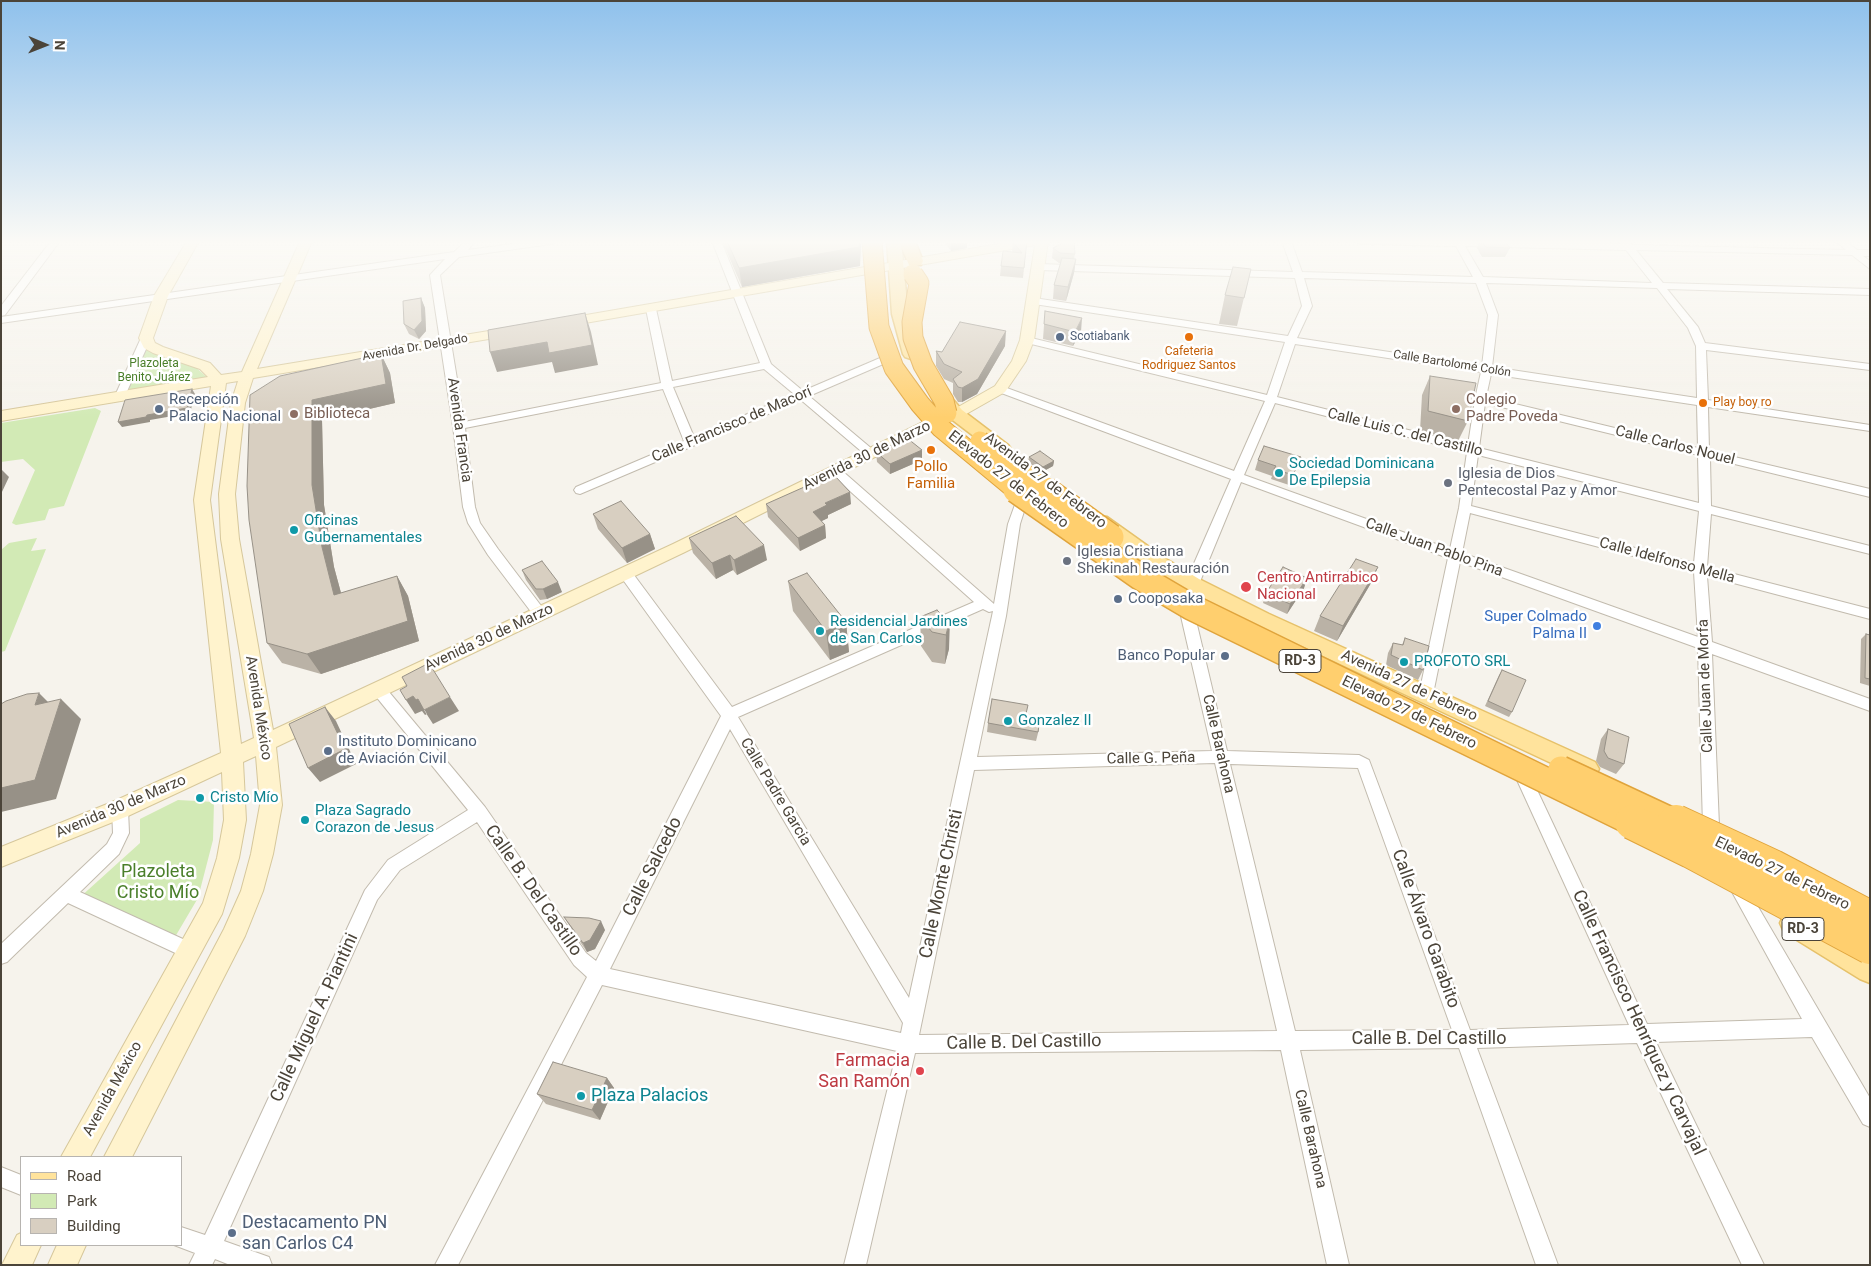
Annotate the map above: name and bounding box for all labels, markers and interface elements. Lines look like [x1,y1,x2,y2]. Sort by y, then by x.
north arrow [20,20,70,70]
text: N [52,40,68,50]
place label: Scotiabank [1070,330,1130,344]
marker: Scotiabank [1054,331,1066,343]
marker: Cafeteria Rodriguez Santos [1183,331,1195,343]
street label: Avenida Dr. Delgado [361,332,469,364]
place label: Cafeteria Rodriguez Santos [1142,345,1236,373]
street label: Calle Bartolomé Colón [1392,348,1512,380]
park label: Plazoleta Benito Juárez [117,357,191,385]
street label: Avenida Francia [443,376,475,484]
street label: Calle Francisco de Macorí [649,383,815,467]
place label: Recepción Palacio Nacional [169,391,281,426]
place label: Colegio Padre Poveda [1466,391,1558,426]
place label: Play boy ro [1713,396,1772,410]
marker: Play boy ro [1697,397,1709,409]
marker: Recepción Palacio Nacional [153,403,165,415]
marker: Colegio Padre Poveda [1450,403,1462,415]
place label: Biblioteca [304,405,370,423]
street label: Calle Luis C. del Castillo [1326,405,1484,461]
marker: Biblioteca [288,408,300,420]
street label: Avenida 30 de Marzo [800,417,934,495]
street label: Calle Carlos Nouel [1613,422,1737,470]
street label: Elevado 27 de Febrero [944,427,1072,533]
street label: Avenida 27 de Febrero [980,429,1110,533]
marker: Pollo Familia [925,444,937,456]
place label: Sociedad Dominicana De Epilepsia [1289,455,1434,490]
place label: Pollo Familia [907,458,955,493]
place label: Iglesia de Dios Pentecostal Paz y Amor [1458,465,1617,500]
marker: Sociedad Dominicana De Epilepsia [1273,467,1285,479]
marker: Iglesia de Dios Pentecostal Paz y Amor [1442,477,1454,489]
place label: Oficinas Gubernamentales [304,512,422,547]
street label: Calle Juan Pablo Pina [1363,515,1505,581]
marker: Oficinas Gubernamentales [288,524,300,536]
street label: Calle Idelfonso Mella [1597,534,1737,588]
place label: Iglesia Cristiana Shekinah Restauración [1077,543,1229,578]
marker: Iglesia Cristiana Shekinah Restauración [1061,555,1073,567]
place label: Centro Antirrabico Nacional [1257,569,1378,604]
marker: Centro Antirrabico Nacional [1239,580,1253,594]
place label: Cooposaka [1128,590,1204,608]
marker: Cooposaka [1112,593,1124,605]
street label: Avenida 30 de Marzo [422,600,556,676]
place label: Super Colmado Palma II [1484,608,1587,643]
place label: Residencial Jardines de San Carlos [830,613,968,648]
street label: Calle Juan de Morfa [1695,619,1717,753]
marker: Super Colmado Palma II [1591,620,1603,632]
marker: Residencial Jardines de San Carlos [814,625,826,637]
street label: Avenida 27 de Febrero [1338,646,1480,726]
place label: Banco Popular [1118,647,1215,665]
road number: RD-3 [1279,649,1321,672]
marker: Banco Popular [1219,650,1231,662]
place label: PROFOTO SRL [1414,653,1510,671]
street label: Avenida México [241,655,275,761]
marker: PROFOTO SRL [1398,656,1410,668]
street label: Elevado 27 de Febrero [1339,673,1479,753]
street label: Calle Barahona [1198,693,1238,795]
place label: Gonzalez II [1018,712,1092,730]
marker: Gonzalez II [1002,715,1014,727]
place label: Instituto Dominicano de Aviación Civil [338,733,477,768]
street label: Calle Padre Garcia [736,735,814,849]
marker: Instituto Dominicano de Aviación Civil [322,745,334,757]
street label: Calle G. Peña [1107,749,1195,769]
street label: Avenida 30 de Marzo [53,771,189,843]
place label: Cristo Mío [210,789,279,807]
marker: Cristo Mío [194,792,206,804]
place label: Plaza Sagrado Corazon de Jesus [315,802,434,837]
street label: Calle Monte Christi [916,808,968,960]
marker: Plaza Sagrado Corazon de Jesus [299,814,311,826]
street label: Calle Salcedo [619,814,687,920]
street label: Calle B. Del Castillo [480,821,586,961]
street label: Elevado 27 de Febrero [1712,834,1852,914]
street label: Calle Álvaro Garabito [1386,847,1464,1011]
park label: Plazoleta Cristo Mío [117,861,199,904]
street label: Calle Francisco Henríquez y Carvajal [1567,887,1709,1159]
road number: RD-3 [1782,918,1824,941]
street label: Calle Miguel A. Piantini [266,930,364,1106]
street label: Calle B. Del Castillo [1352,1028,1506,1050]
street label: Calle B. Del Castillo [946,1031,1102,1055]
street label: Avenida México [80,1039,146,1139]
place label: Farmacia San Ramón [818,1050,910,1092]
marker: Farmacia San Ramón [914,1065,926,1077]
place label: Plaza Palacios [591,1085,708,1107]
street label: Calle Barahona [1290,1088,1330,1190]
marker: Plaza Palacios [575,1090,587,1102]
legend [20,1156,182,1246]
text: Road [67,1167,101,1185]
text: Park [67,1192,97,1210]
place label: Destacamento PN san Carlos C4 [242,1212,387,1254]
text: Building [67,1217,121,1235]
marker: Destacamento PN san Carlos C4 [226,1227,238,1239]

